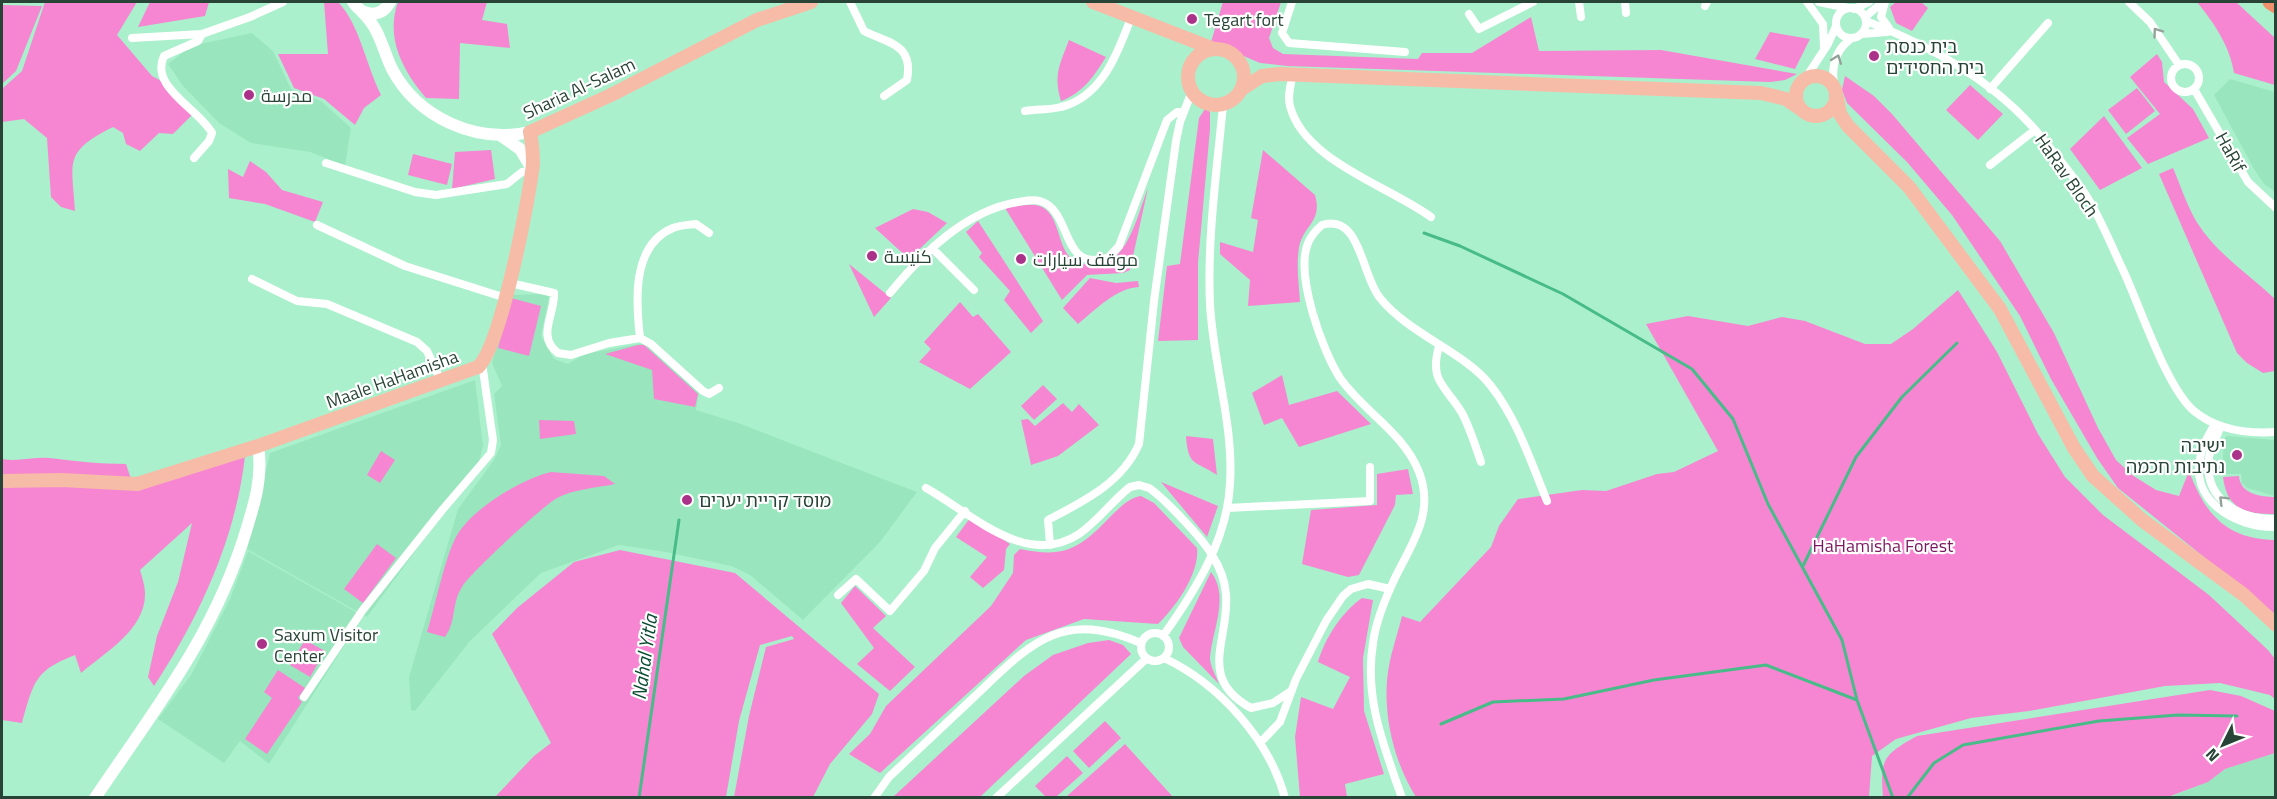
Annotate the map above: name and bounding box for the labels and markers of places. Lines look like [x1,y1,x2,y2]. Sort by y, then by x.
place label: Tegart fort [1204,6,1284,33]
marker: Tegart fort [1185,12,1199,26]
place label: בית כנסת בית החסידים [1886,33,1984,81]
marker: בית כנסת בית החסידים [1867,49,1881,63]
place label: مدرسة [261,82,312,109]
marker: مدرسة [242,88,256,102]
place label: كنيسة [884,243,932,270]
place label: موقف سيارات [1033,246,1138,273]
marker: كنيسة [865,249,879,263]
marker: موقف سيارات [1014,252,1028,266]
place label: ישיבה נתיבות חכמה [2126,432,2225,480]
marker: ישיבה נתיבות חכמה [2230,448,2244,462]
place label: מוסד קריית יערים [699,487,831,514]
marker: מוסד קריית יערים [680,493,694,507]
place label: Saxum Visitor Center [274,621,378,669]
marker: Saxum Visitor Center [255,637,269,651]

